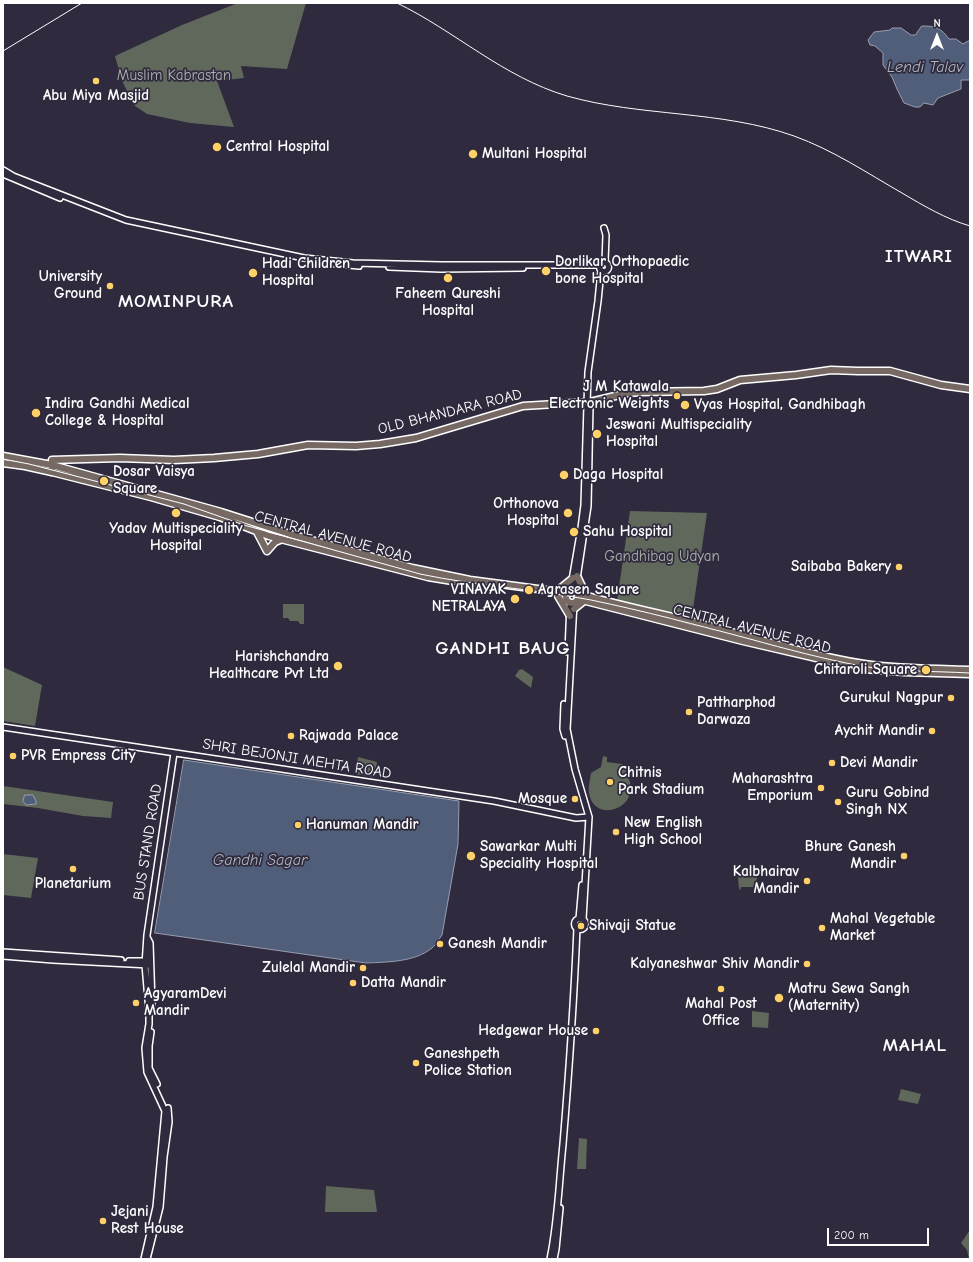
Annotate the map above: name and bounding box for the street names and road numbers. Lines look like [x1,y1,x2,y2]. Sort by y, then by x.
street label: OLD BHANDARA ROAD [376,385,524,439]
street label: CENTRAL AVENUE ROAD [252,507,414,567]
street label: CENTRAL AVENUE ROAD [671,601,833,657]
street label: SHRI BEJONJI MEHTA ROAD [201,735,393,783]
street label: BUS STAND ROAD [130,783,166,901]

